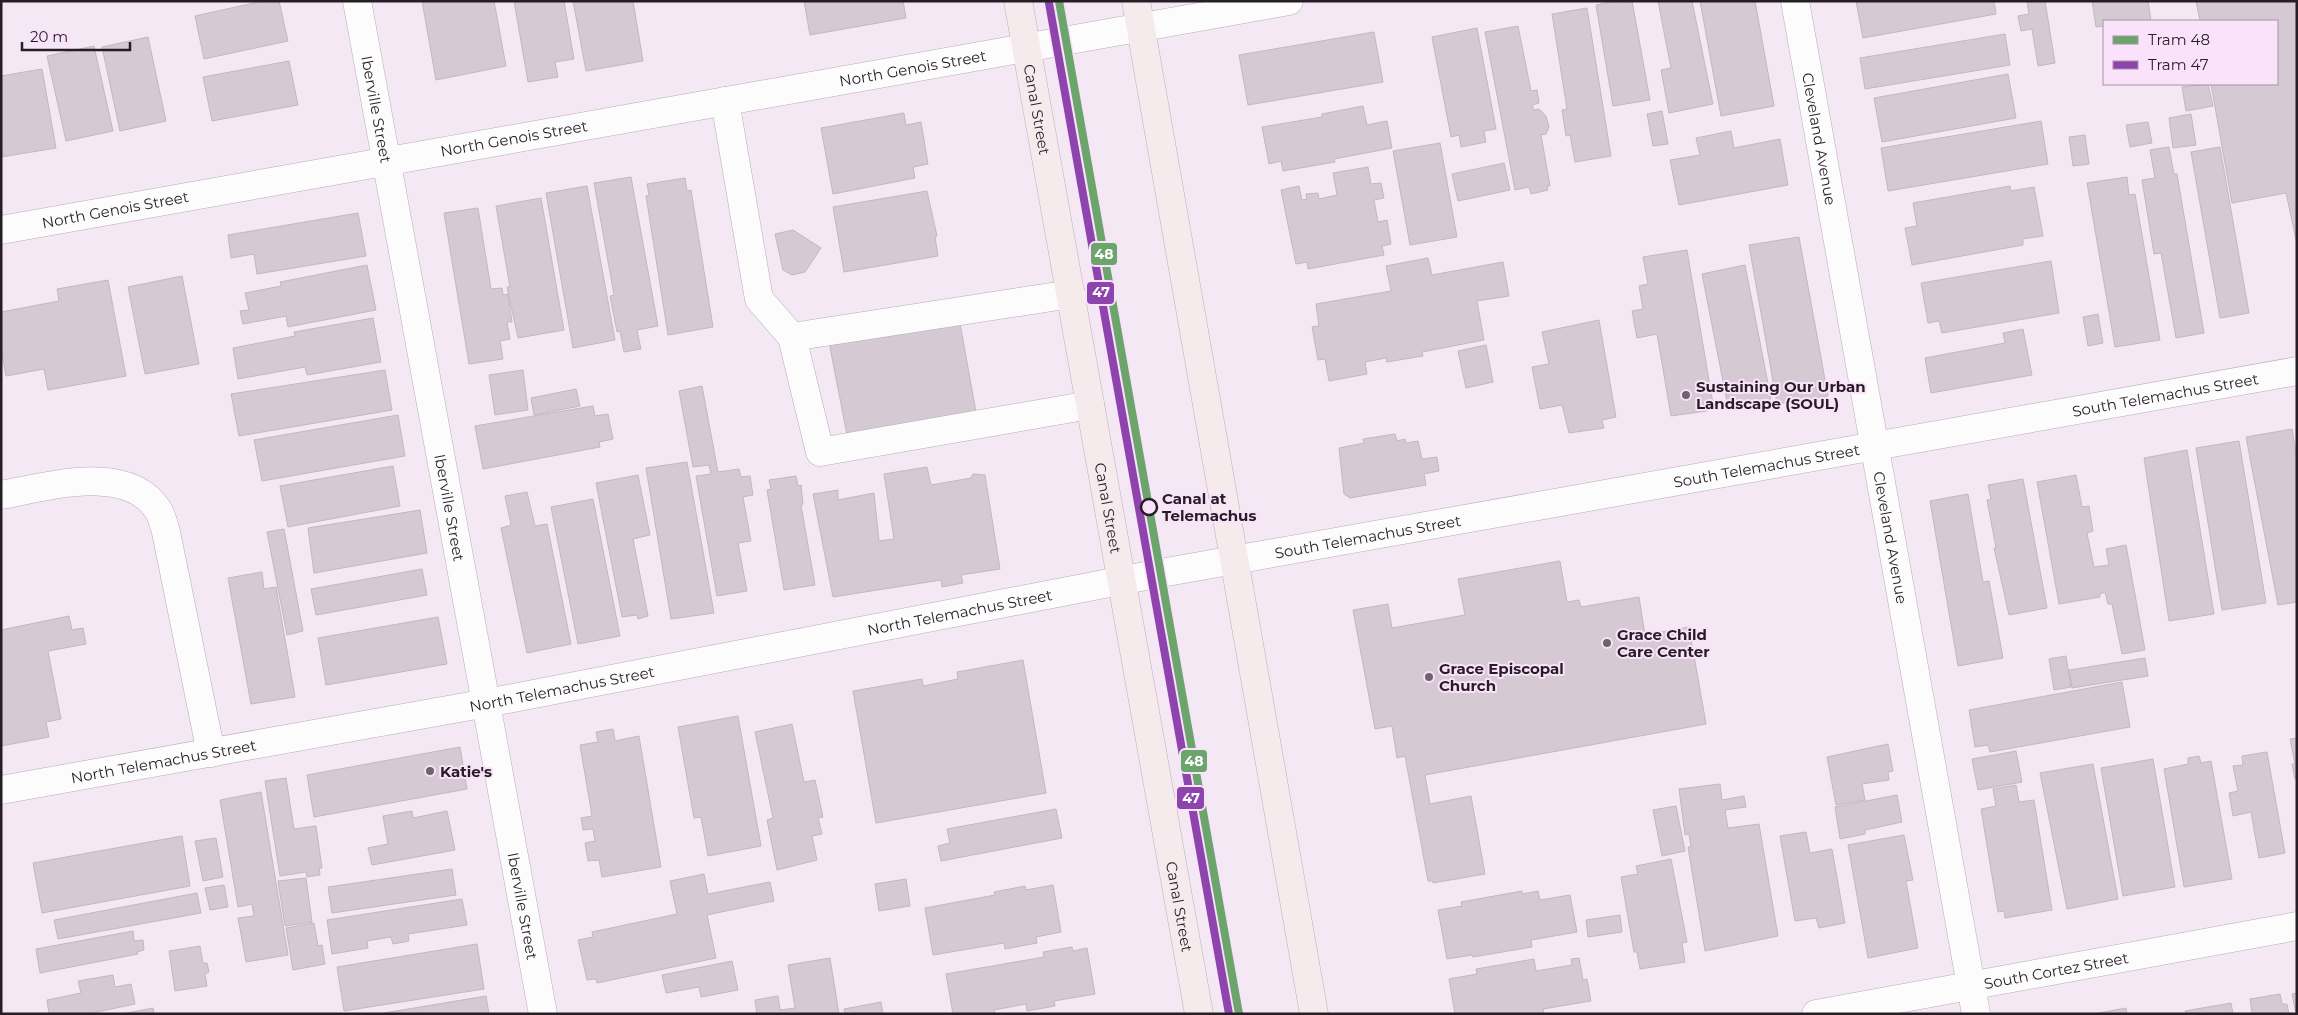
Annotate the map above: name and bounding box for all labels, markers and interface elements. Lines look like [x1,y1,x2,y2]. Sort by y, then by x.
scale bar [22,20,130,52]
legend [2103,20,2278,85]
text: 20 m [30,27,68,46]
text: Tram 48 [2148,30,2210,49]
street label: North Genois Street [838,45,988,90]
street label: Iberville Street [358,54,396,164]
text: Tram 47 [2148,55,2209,74]
street label: Canal Street [1020,62,1055,156]
street label: Cleveland Avenue [1798,71,1841,207]
street label: North Genois Street [439,116,589,160]
street label: North Genois Street [40,187,190,232]
line badge: 48 [1090,242,1118,266]
text: 48 [1094,245,1114,263]
line badge: 47 [1086,281,1115,305]
text: 47 [1092,283,1110,301]
street label: South Telemachus Street [2070,369,2260,420]
place label: Sustaining Our Urban Landscape (SOUL) [1696,377,1866,413]
marker: Sustaining Our Urban Landscape (SOUL) [1680,389,1692,401]
street label: South Telemachus Street [1672,439,1861,491]
street label: Iberville Street [431,452,469,563]
street label: Canal Street [1091,461,1126,555]
street label: Cleveland Avenue [1870,470,1912,605]
place label: Canal at Telemachus [1162,489,1256,525]
marker: Canal at Telemachus [1140,498,1158,516]
street label: South Telemachus Street [1273,510,1462,562]
street label: North Telemachus Street [865,585,1054,639]
place label: Grace Child Care Center [1617,625,1710,661]
marker: Grace Child Care Center [1601,637,1613,649]
place label: Grace Episcopal Church [1439,659,1564,695]
street label: North Telemachus Street [468,661,656,715]
marker: Grace Episcopal Church [1423,671,1435,683]
street label: North Telemachus Street [69,735,258,787]
line badge: 48 [1180,749,1208,773]
text: 48 [1184,752,1204,770]
place label: Katie's [440,762,492,781]
marker: Katie's [424,765,436,777]
line badge: 47 [1176,786,1205,810]
text: 47 [1182,789,1200,807]
street label: Iberville Street [504,851,542,961]
street label: Canal Street [1162,860,1197,953]
street label: South Cortez Street [1982,948,2130,993]

